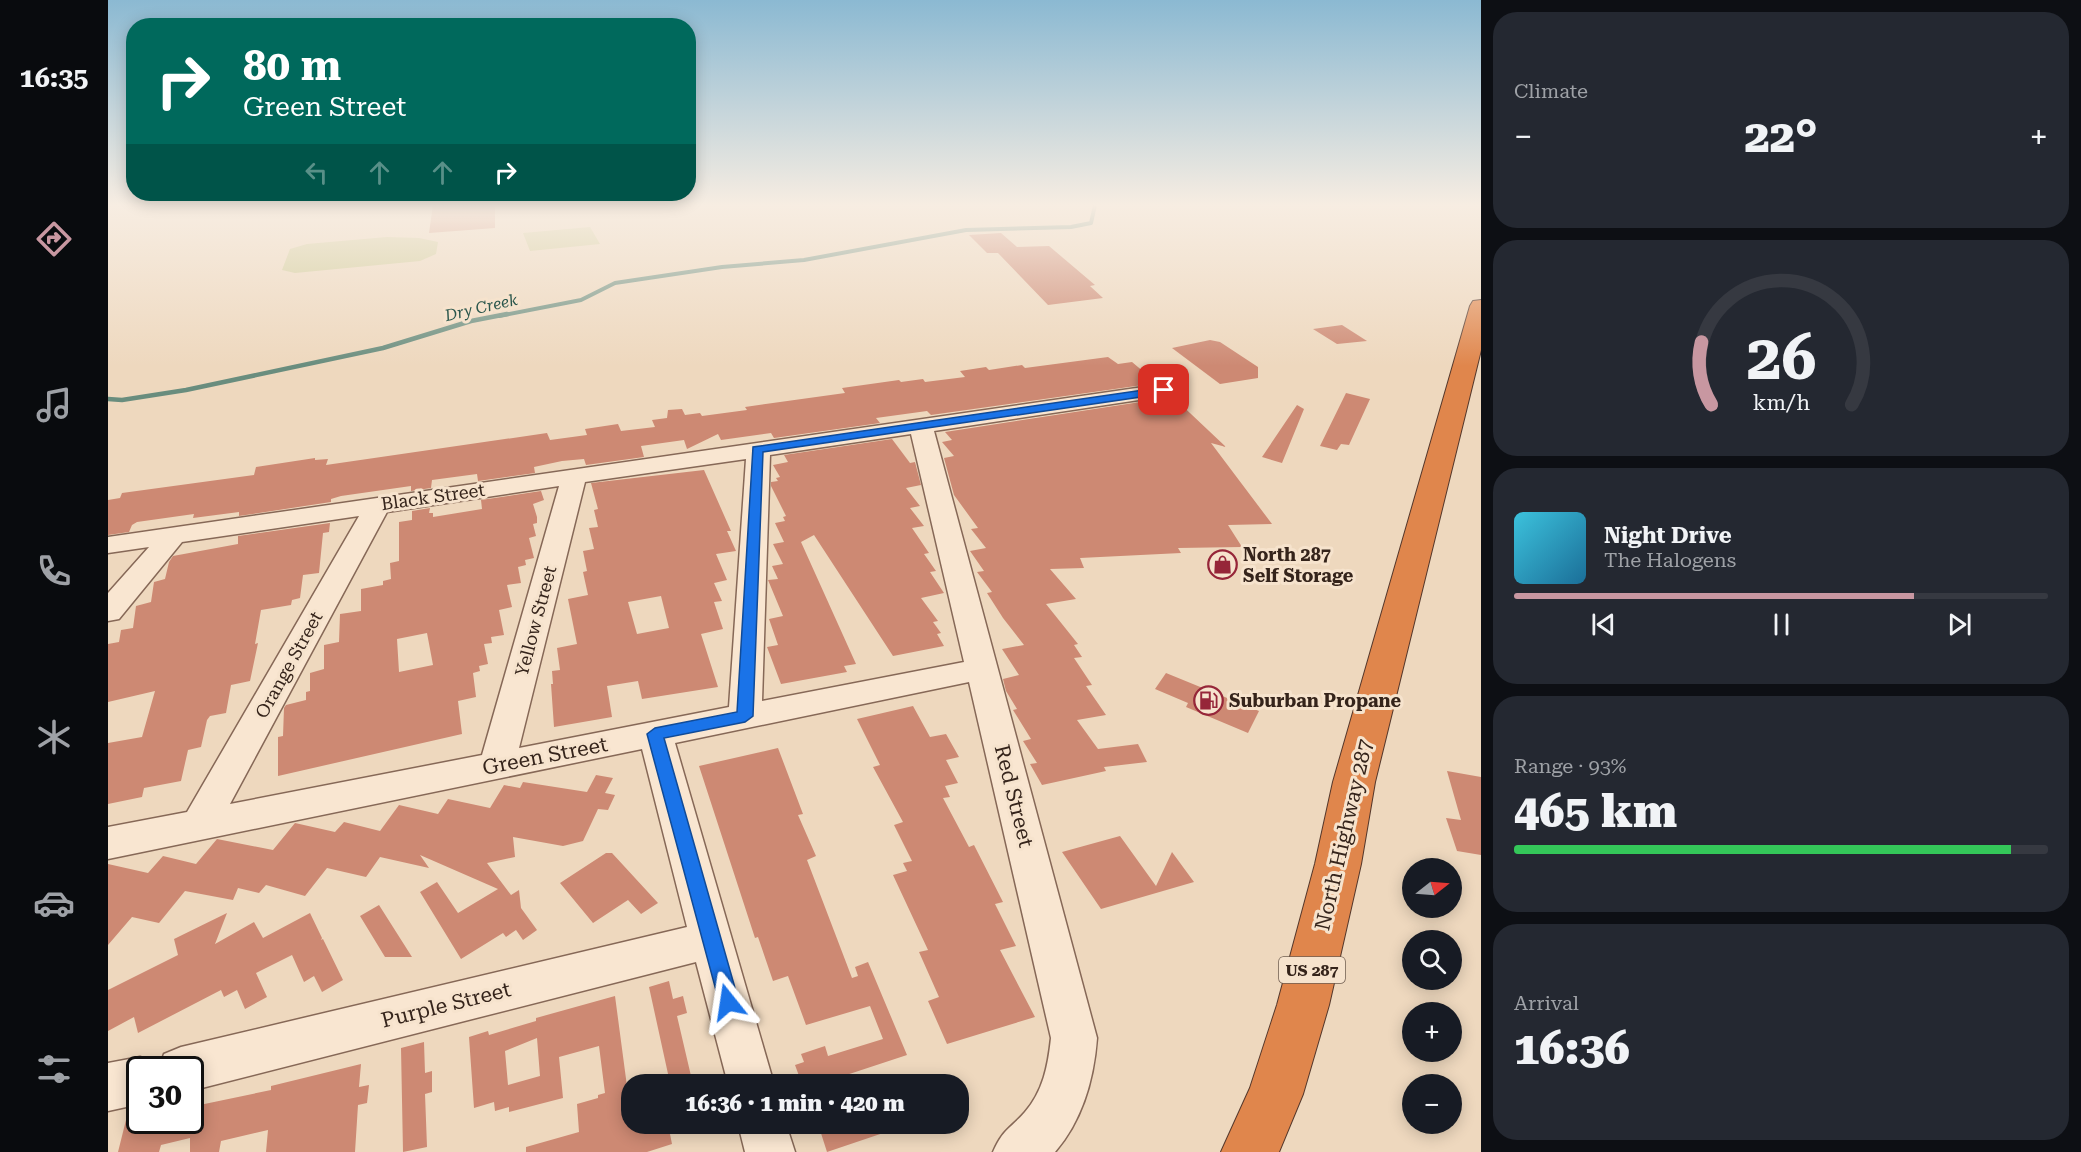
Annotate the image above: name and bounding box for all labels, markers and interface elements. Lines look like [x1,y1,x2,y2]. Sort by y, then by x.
text: 80 m [243,41,341,90]
icon: right [144,42,222,120]
text: 16:35 [20,62,88,94]
text: Climate [1514,79,1588,103]
text: Green Street [243,91,406,123]
text: 22° [1745,110,1818,163]
text: − [1514,117,1532,156]
text: + [2030,117,2048,156]
icon: left [300,156,333,189]
icon: ahead [363,156,396,189]
icon: ahead [426,156,459,189]
icon: right [489,156,522,189]
icon: directions [33,218,75,260]
water label: Dry Creek [442,290,520,325]
text: 26 [1746,321,1816,394]
pin [1138,364,1189,415]
icon: arrive [1147,373,1180,406]
icon: music [33,384,75,426]
text: km/h [1752,390,1810,415]
street label: Black Street [380,479,487,514]
text: Night Drive [1604,523,1732,548]
place label: North 287 Self Storage [1243,544,1354,586]
text: The Halogens [1604,548,1736,572]
shop icon: North 287 Self Storage [1206,549,1238,581]
icon: phone [33,550,75,592]
street label: Yellow Street [511,563,560,678]
street label: Orange Street [251,608,327,722]
icon: previous [1587,608,1620,641]
icon: pause [1765,608,1798,641]
icon: next [1943,608,1976,641]
fuel station icon: Suburban Propane [1192,685,1224,717]
place label: Suburban Propane [1229,690,1402,711]
icon: climate [33,716,75,758]
street label: Green Street [480,732,610,780]
street label: North Highway 287 [1310,737,1378,933]
street label: Red Street [990,742,1038,850]
text: Range · 93% [1514,754,1626,778]
text: 465 km [1514,785,1677,838]
north arrow [1402,858,1462,918]
map controls [1402,858,1462,1134]
icon: car [33,882,75,924]
button: search [1402,930,1462,990]
road number: US 287 [1279,957,1345,983]
position arrow [696,970,760,1034]
street label: Purple Street [379,977,513,1033]
text: Arrival [1514,991,1579,1015]
button: + [1402,1002,1462,1062]
text: 16:36 [1514,1022,1630,1075]
icon: filters [33,1048,75,1090]
speed limit sign: 30 [126,1056,204,1134]
button: − [1402,1074,1462,1134]
text: 16:36 · 1 min · 420 m [685,1091,905,1116]

